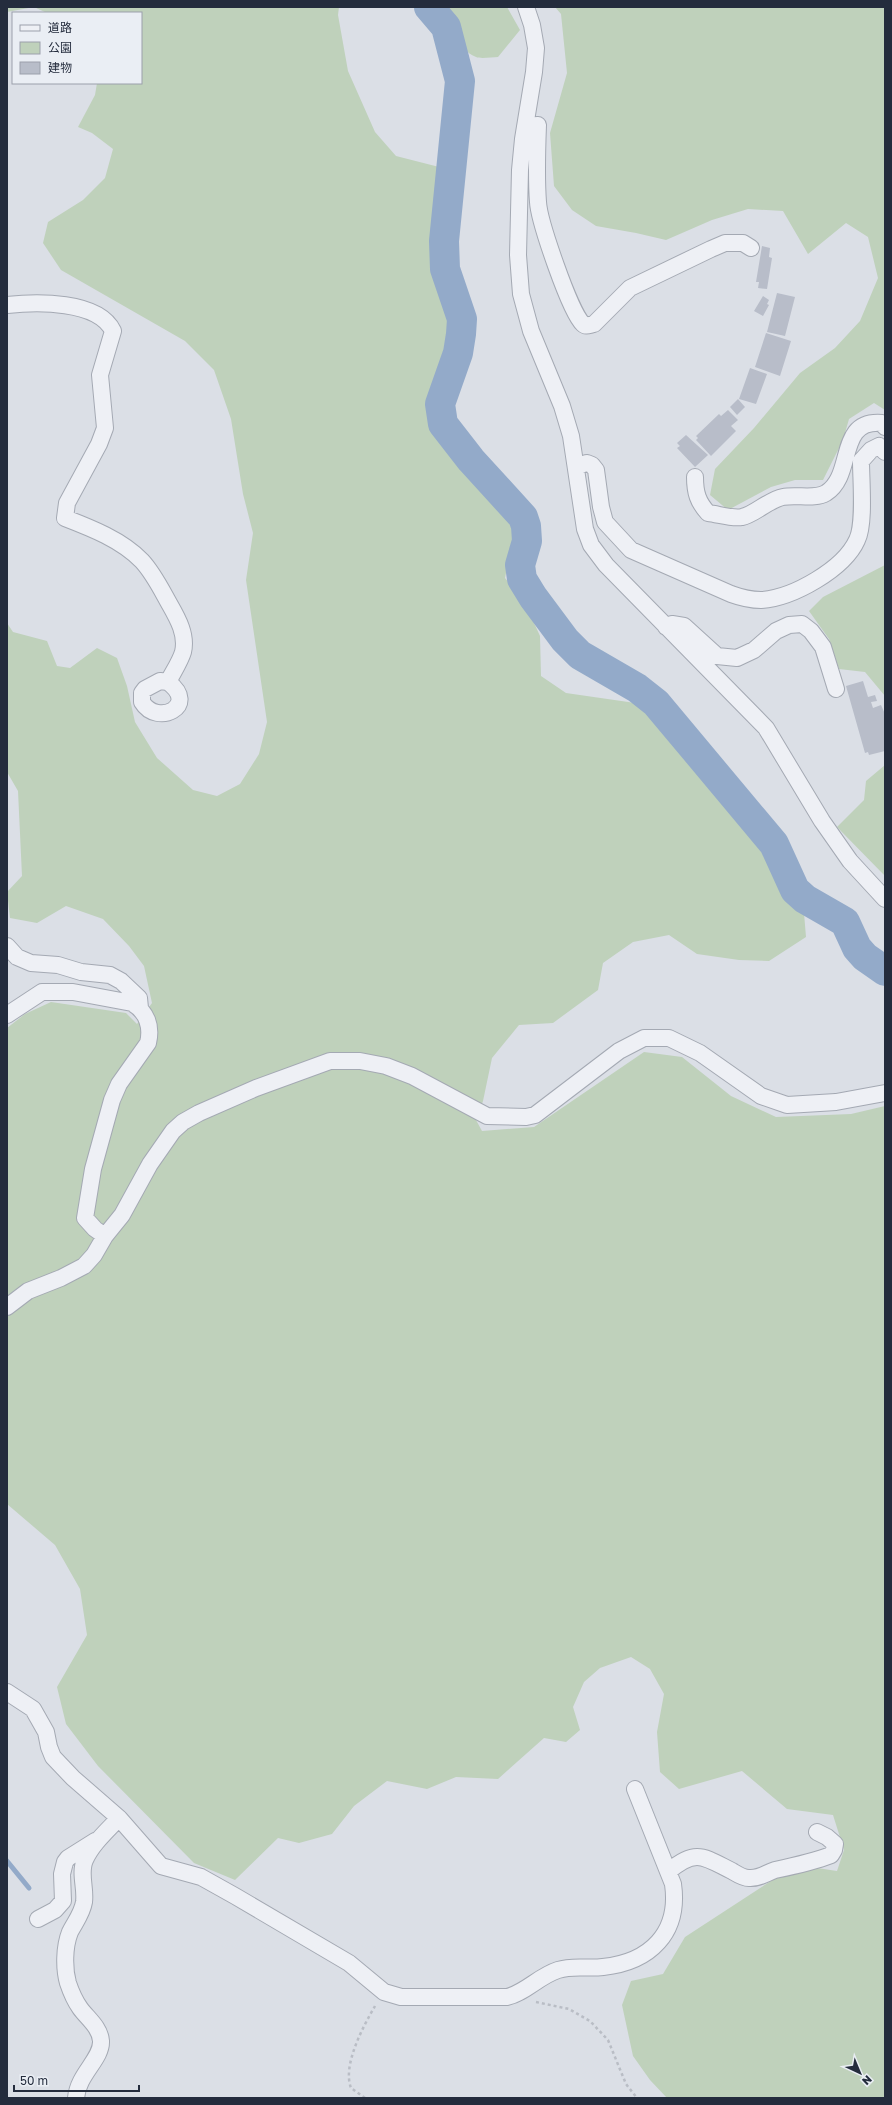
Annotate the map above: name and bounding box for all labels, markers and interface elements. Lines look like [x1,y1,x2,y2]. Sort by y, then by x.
legend [12,12,142,84]
text: 道路 [48,20,72,35]
text: 公園 [48,40,72,55]
text: 建物 [48,60,72,75]
north arrow [840,2053,880,2093]
scale bar [14,2067,139,2093]
text: 50 m [20,2073,48,2088]
text: N [860,2073,875,2088]

